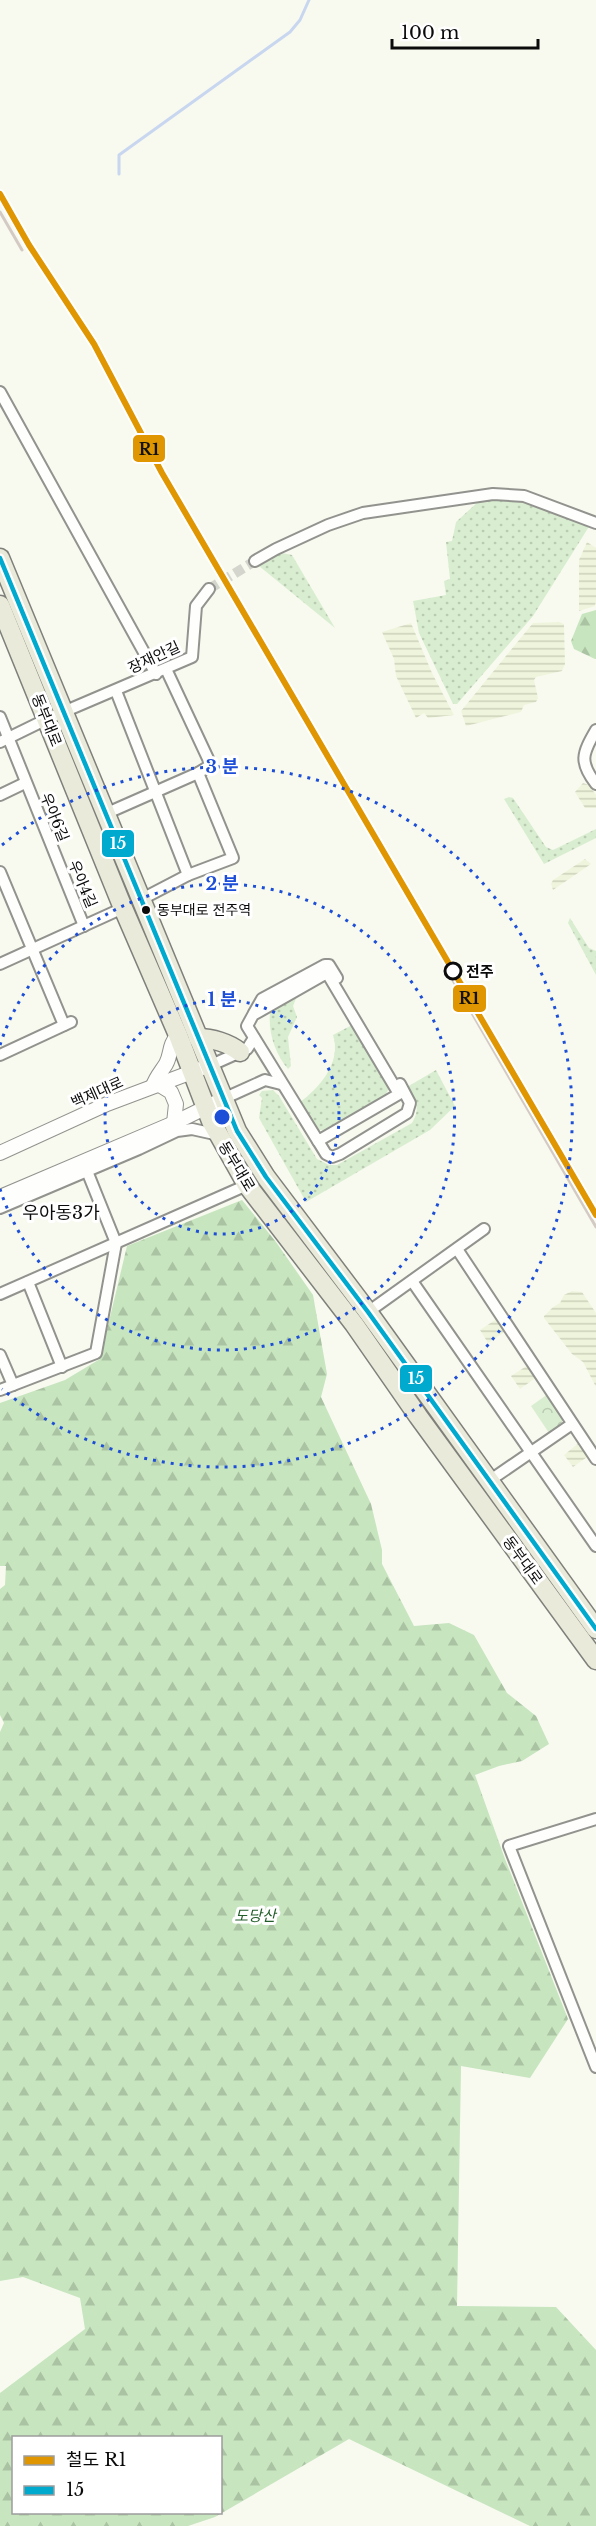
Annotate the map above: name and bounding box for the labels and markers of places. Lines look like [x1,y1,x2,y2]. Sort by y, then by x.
place label: 동부대로 전주역 [157,901,251,919]
marker: 동부대로 전주역 [140,904,152,916]
marker: 전주 [444,962,462,980]
place label: 전주 [466,962,494,981]
centre of rings [212,1107,232,1127]

